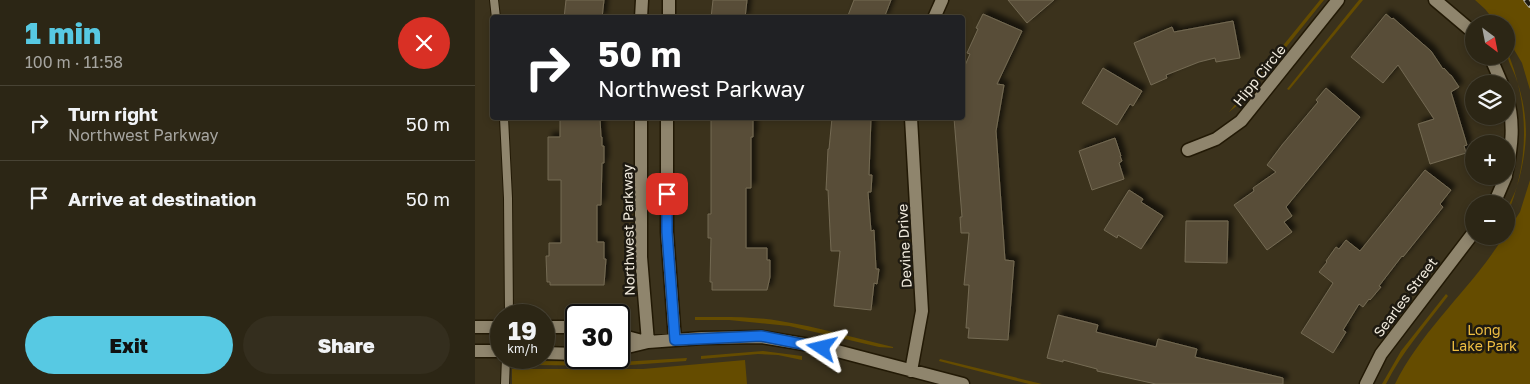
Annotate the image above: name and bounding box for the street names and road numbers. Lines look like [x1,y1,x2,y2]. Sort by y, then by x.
street label: Hipp Circle [1229,41,1289,109]
street label: Northwest Parkway [618,164,638,296]
street label: Devine Drive [893,204,915,288]
street label: Searles Street [1370,254,1440,340]

